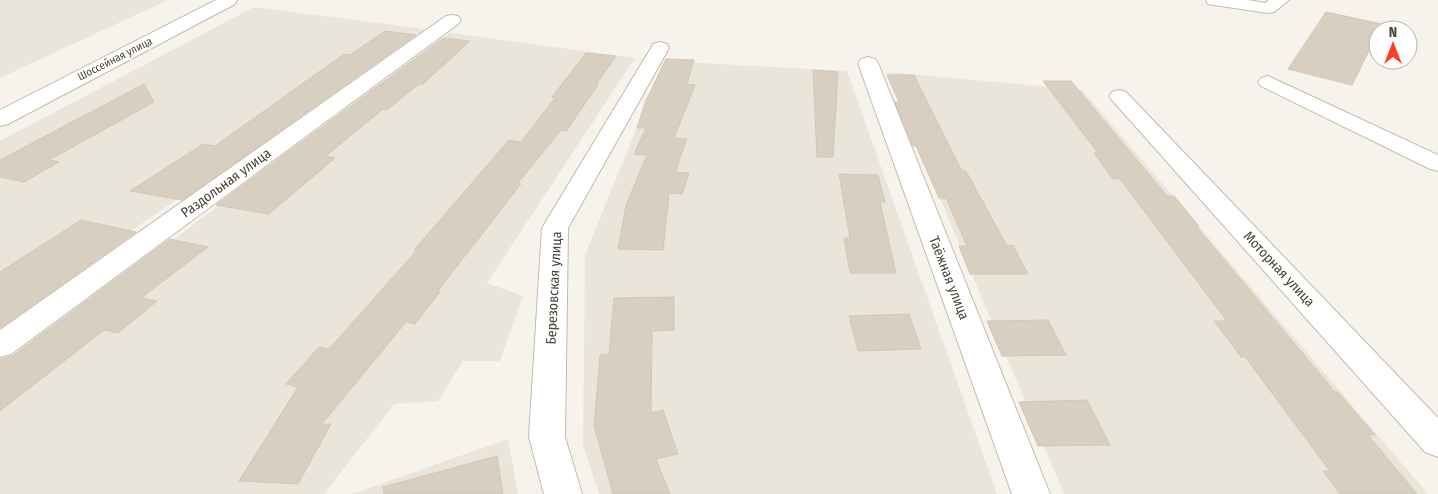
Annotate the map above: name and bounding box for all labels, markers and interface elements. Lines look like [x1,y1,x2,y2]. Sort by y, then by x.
north arrow [1368,20,1418,70]
text: N [1389,24,1397,41]
street label: Шоссейная улица [75,35,155,83]
street label: Раздольная улица [178,145,274,221]
street label: Моторная улица [1240,228,1318,310]
street label: Березовская улица [543,231,565,345]
street label: Таёжная улица [925,234,973,322]

